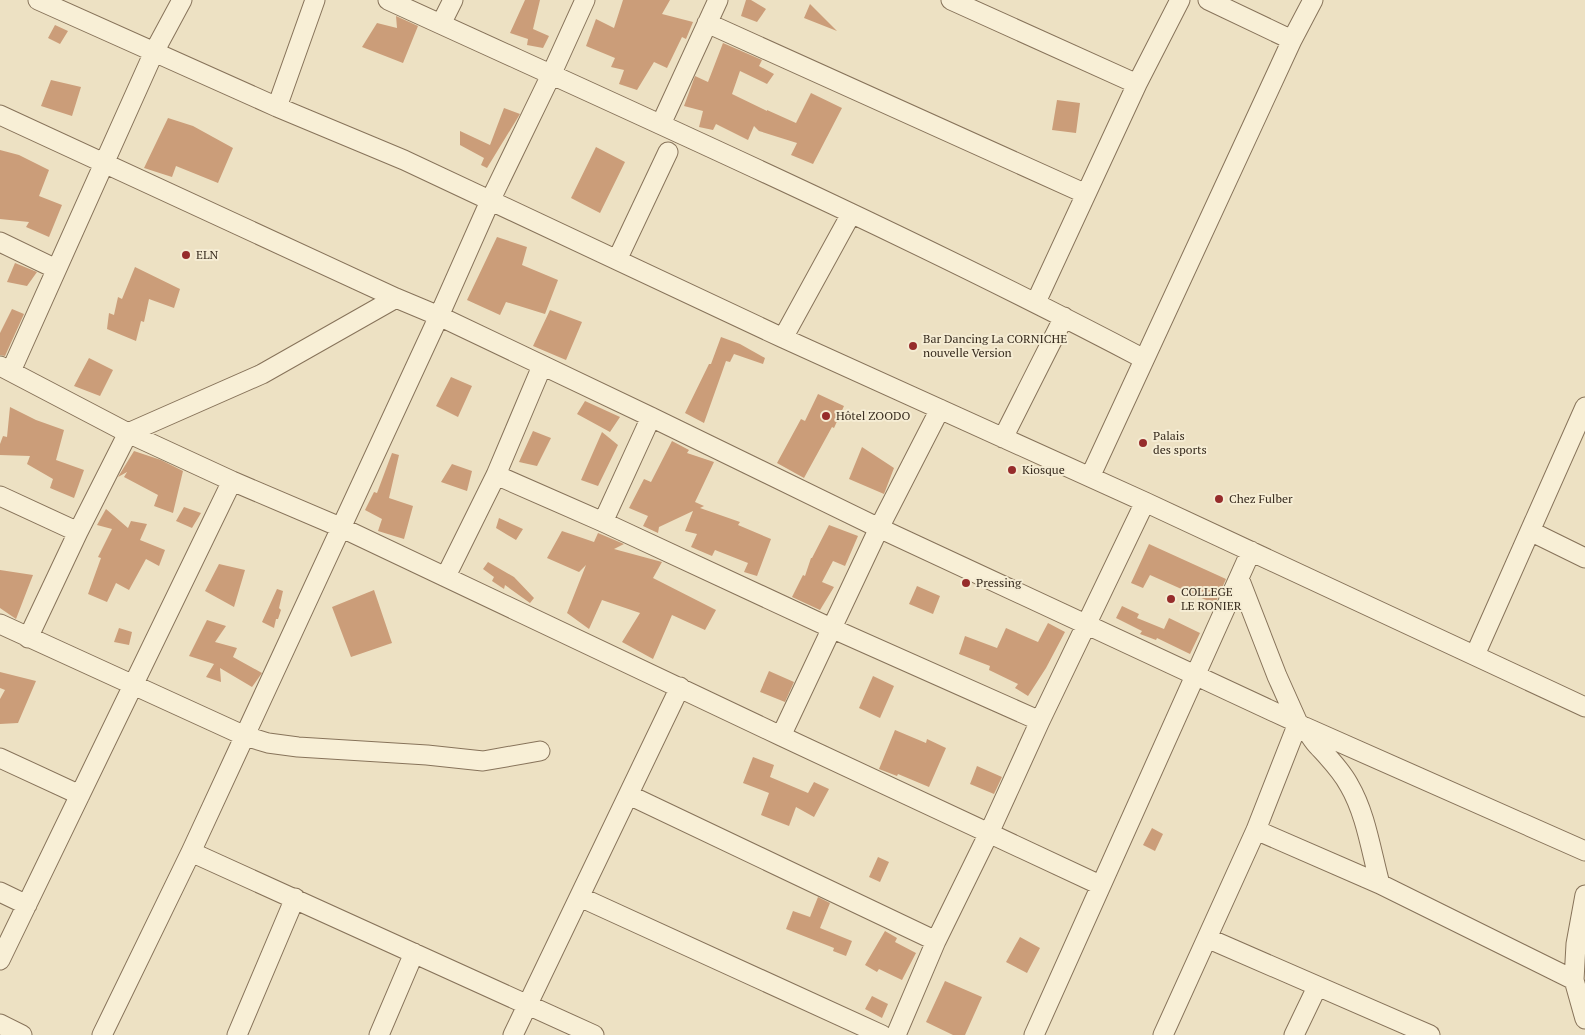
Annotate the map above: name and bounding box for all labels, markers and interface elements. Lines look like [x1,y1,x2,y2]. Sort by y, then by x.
place label: ELN [196,247,219,262]
marker: ELN [180,249,192,261]
place label: Bar Dancing La CORNICHE nouvelle Version [923,331,1067,360]
marker: Bar Dancing La CORNICHE nouvelle Version [907,340,919,352]
place label: Hôtel ZOODO [836,408,911,423]
marker: Hôtel ZOODO [820,410,832,422]
place label: Palais des sports [1153,428,1207,457]
marker: Palais des sports [1137,437,1149,449]
place label: Kiosque [1022,462,1065,477]
marker: Kiosque [1006,464,1018,476]
place label: Chez Fulber [1229,491,1293,506]
marker: Chez Fulber [1213,493,1225,505]
place label: Pressing [976,575,1022,590]
marker: Pressing [960,577,972,589]
place label: COLLEGE LE RONIER [1181,584,1242,613]
marker: COLLEGE LE RONIER [1165,593,1177,605]

